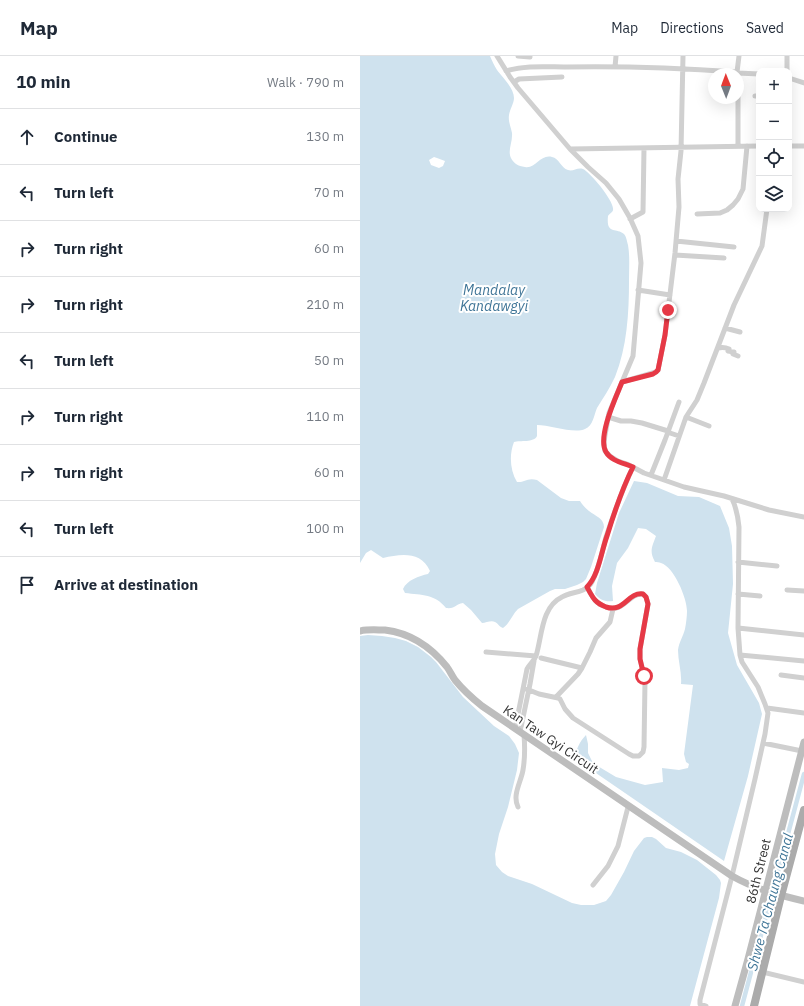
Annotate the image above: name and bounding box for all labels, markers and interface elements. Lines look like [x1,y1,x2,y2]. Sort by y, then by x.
text: Map [20,16,58,40]
text: Map [611,19,638,37]
text: Directions [660,19,724,37]
text: Saved [746,19,784,37]
north arrow [708,68,744,104]
map controls [756,68,792,212]
button: + [756,68,792,104]
text: 10 min [16,71,71,93]
text: Walk · 790 m [267,74,344,91]
button: − [756,104,792,140]
icon: ahead [16,126,38,148]
text: Continue [54,127,118,146]
text: 130 m [306,128,344,145]
button: locate [756,140,792,176]
button: layers [756,176,792,212]
icon: left [16,182,38,204]
text: Turn left [54,183,114,202]
text: 70 m [314,184,344,201]
icon: right [16,238,38,260]
text: Turn right [54,239,123,258]
text: 60 m [314,240,344,257]
water label: Mandalay Kandawgyi [460,281,528,315]
icon: right [16,294,38,316]
text: Turn right [54,295,123,314]
text: 210 m [306,296,344,313]
route end [659,301,677,319]
icon: left [16,350,38,372]
text: Turn left [54,351,114,370]
text: 50 m [314,352,344,369]
icon: right [16,406,38,428]
text: Turn right [54,407,123,426]
text: 110 m [306,408,344,425]
icon: right [16,462,38,484]
text: Turn right [54,463,123,482]
text: 60 m [314,464,344,481]
icon: left [16,518,38,540]
text: Turn left [54,519,114,538]
text: 100 m [306,520,344,537]
icon: arrive [16,574,38,596]
text: Arrive at destination [54,575,198,594]
route start [635,667,653,685]
street label: Kan Taw Gyi Circuit [500,701,602,778]
water label: Shwe Ta Chaung Canal [743,831,797,973]
street label: 86th Street [742,837,775,905]

